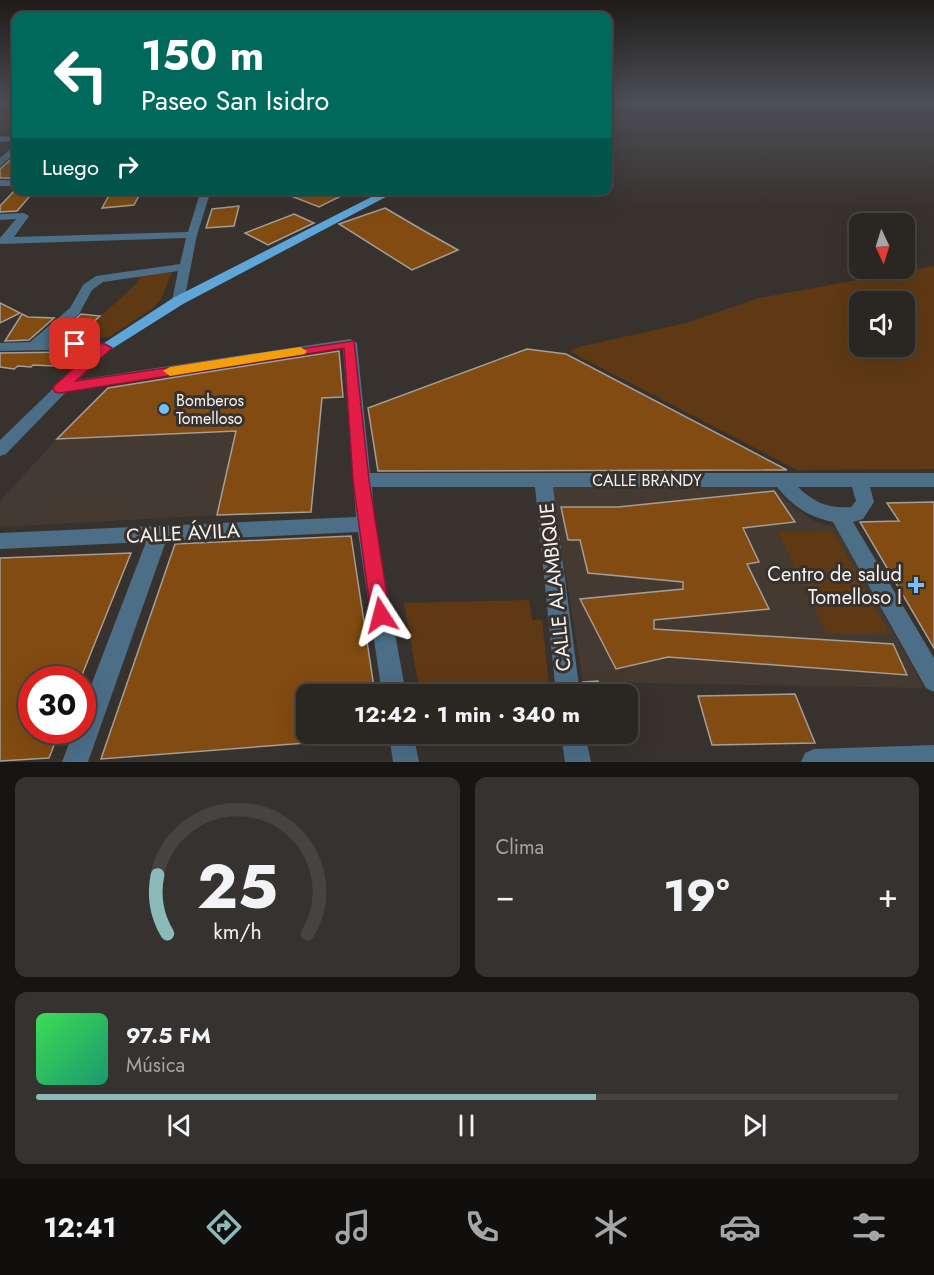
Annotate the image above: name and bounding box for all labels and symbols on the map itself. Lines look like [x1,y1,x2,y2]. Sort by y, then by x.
north arrow [849,213,915,279]
pin [49,318,100,369]
place label: Bomberos Tomelloso [176,389,244,430]
marker: Bomberos Tomelloso [157,402,171,416]
street label: CALLE BRANDY [592,469,702,492]
street label: CALLE ALAMBIQUE [532,501,579,673]
street label: CALLE ÁVILA [125,516,241,551]
place label: Centro de salud Tomelloso I [767,560,902,612]
marker: Centro de salud Tomelloso I [907,576,925,594]
position arrow [349,583,413,647]
speed limit sign: 30 [18,666,96,744]

